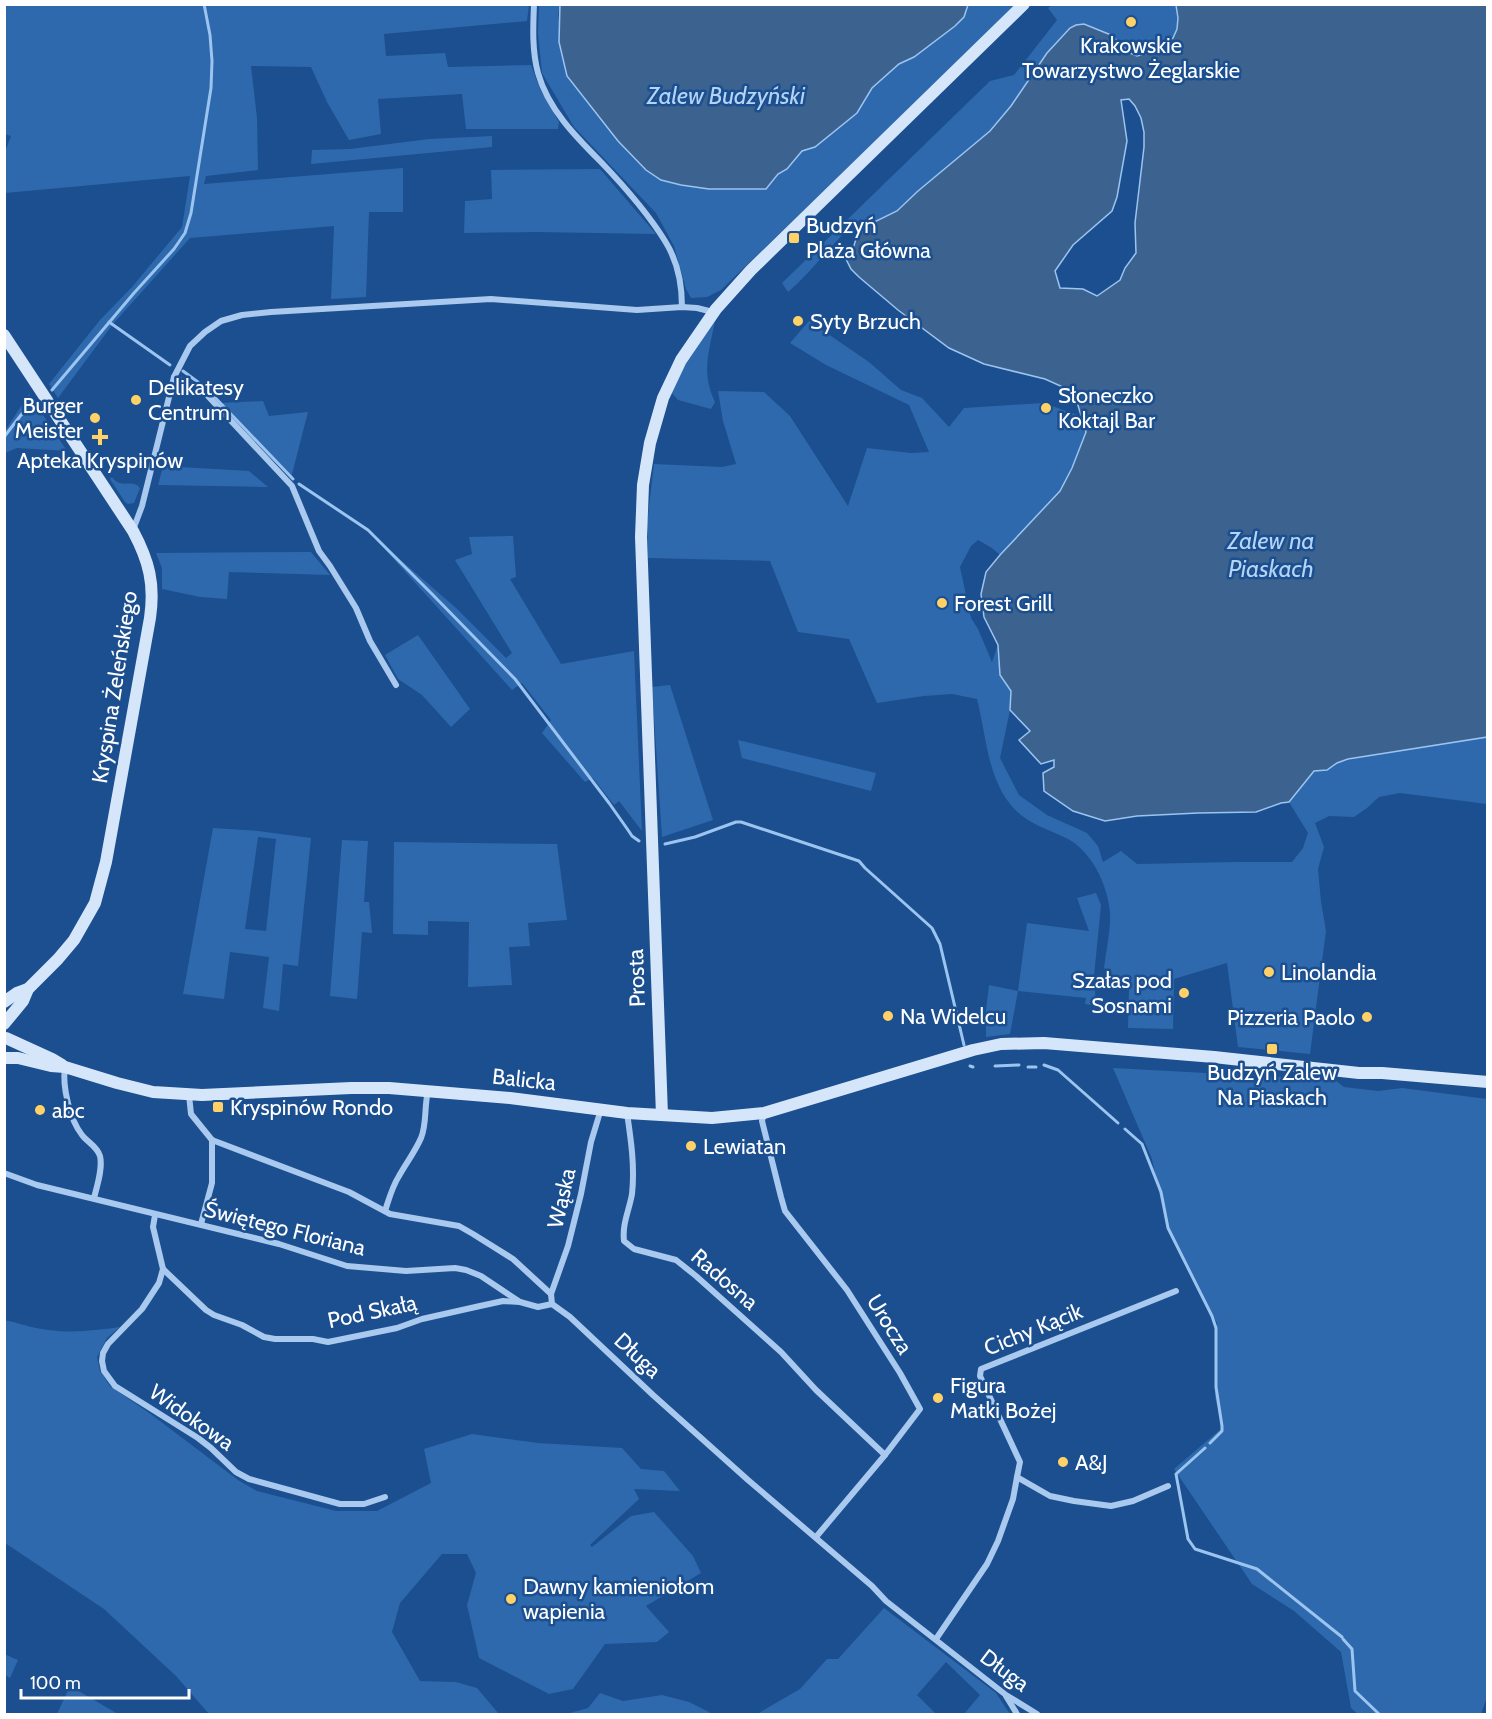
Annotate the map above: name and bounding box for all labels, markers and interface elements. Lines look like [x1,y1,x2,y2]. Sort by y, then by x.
marker: Krakowskie Towarzystwo Żeglarskie [1124,15,1138,29]
place label: Krakowskie Towarzystwo Żeglarskie [1022,32,1240,84]
water label: Zalew Budzyński [646,81,806,110]
place label: Budzyń Plaża Główna [806,212,931,264]
marker: Budzyń Plaża Główna [787,231,801,245]
place label: Syty Brzuch [810,308,921,335]
marker: Syty Brzuch [791,314,805,328]
place label: Delikatesy Centrum [148,374,244,426]
place label: Słoneczko Koktajl Bar [1058,382,1155,434]
place label: Burger Meister [15,392,83,444]
marker: Delikatesy Centrum [129,393,143,407]
marker: Słoneczko Koktajl Bar [1039,401,1053,415]
marker: Burger Meister [88,411,102,425]
marker: Apteka Kryspinów [93,430,107,444]
place label: Apteka Kryspinów [17,447,183,474]
water label: Zalew na Piaskach [1226,526,1315,583]
street label: Kryspina Żeleńskiego [86,589,143,785]
place label: Forest Grill [954,590,1053,617]
marker: Forest Grill [935,596,949,610]
street label: Prosta [622,948,651,1008]
place label: Linolandia [1281,959,1377,986]
marker: Linolandia [1262,965,1276,979]
place label: Szałas pod Sosnami [1072,967,1172,1019]
marker: Szałas pod Sosnami [1177,986,1191,1000]
place label: Na Widelcu [900,1003,1006,1030]
place label: Pizzeria Paolo [1227,1004,1355,1031]
marker: Na Widelcu [881,1009,895,1023]
marker: Pizzeria Paolo [1360,1010,1374,1024]
marker: Budzyń Zalew Na Piaskach [1265,1042,1279,1056]
place label: Budzyń Zalew Na Piaskach [1207,1059,1337,1111]
street label: Balicka [491,1063,558,1096]
place label: Kryspinów Rondo [230,1094,393,1121]
place label: abc [52,1097,85,1124]
marker: Kryspinów Rondo [211,1100,225,1114]
marker: abc [33,1103,47,1117]
place label: Lewiatan [703,1133,786,1160]
marker: Lewiatan [684,1139,698,1153]
street label: Wąska [541,1165,582,1231]
street label: Świętego Floriana [202,1195,369,1262]
street label: Radosna [686,1243,764,1316]
street label: Pod Skałą [325,1289,420,1334]
street label: Urocza [861,1289,919,1359]
street label: Cichy Kącik [980,1297,1087,1361]
street label: Długa [609,1327,667,1384]
place label: Figura Matki Bożej [950,1372,1056,1424]
street label: Widokowa [144,1378,240,1457]
marker: Figura Matki Bożej [931,1391,945,1405]
place label: A&J [1075,1449,1108,1476]
marker: A&J [1056,1455,1070,1469]
place label: Dawny kamieniołom wapienia [523,1573,714,1625]
marker: Dawny kamieniołom wapienia [504,1592,518,1606]
street label: Długa [975,1643,1035,1698]
scale bar [21,1662,189,1700]
text: 100 m [30,1672,81,1694]

